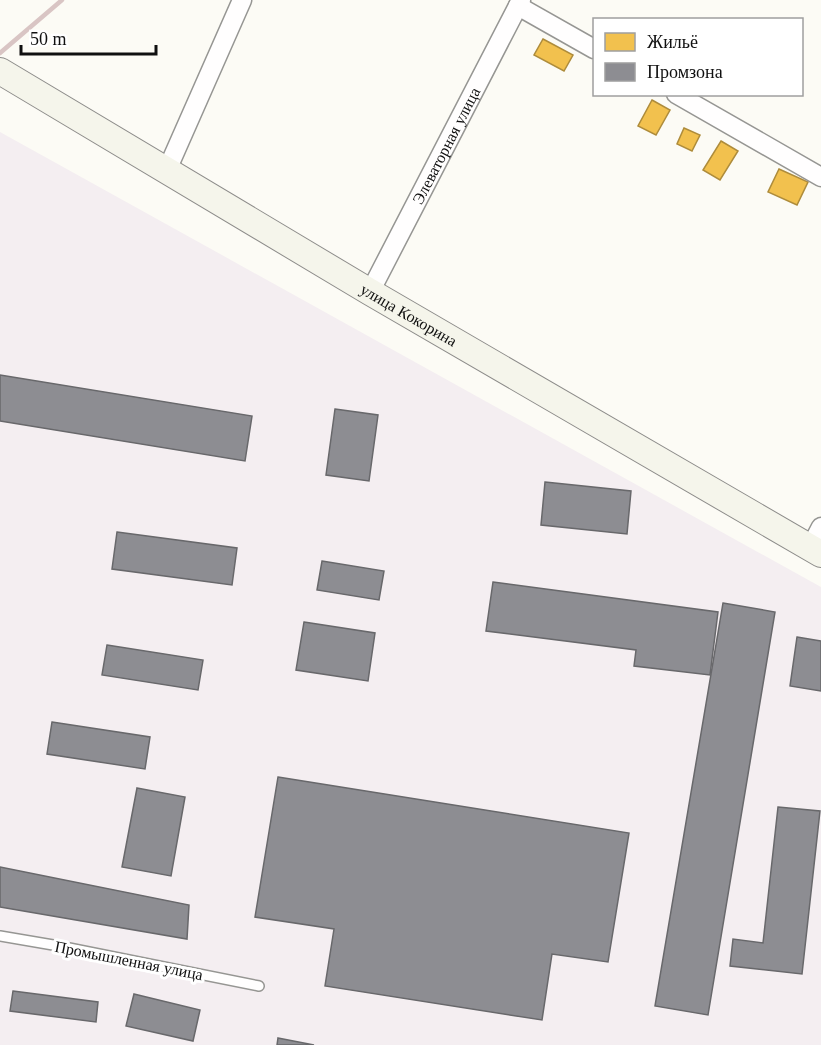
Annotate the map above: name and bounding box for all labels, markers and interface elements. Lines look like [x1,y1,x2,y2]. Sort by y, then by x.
scale bar [21,18,156,56]
legend [593,18,803,96]
text: 50 m [30,29,67,49]
text: Жильё [647,32,698,52]
text: Промзона [647,62,723,82]
street label: Элеваторная улица [409,85,483,207]
street label: улица Кокорина [357,280,460,350]
street label: Промышленная улица [53,938,204,984]

